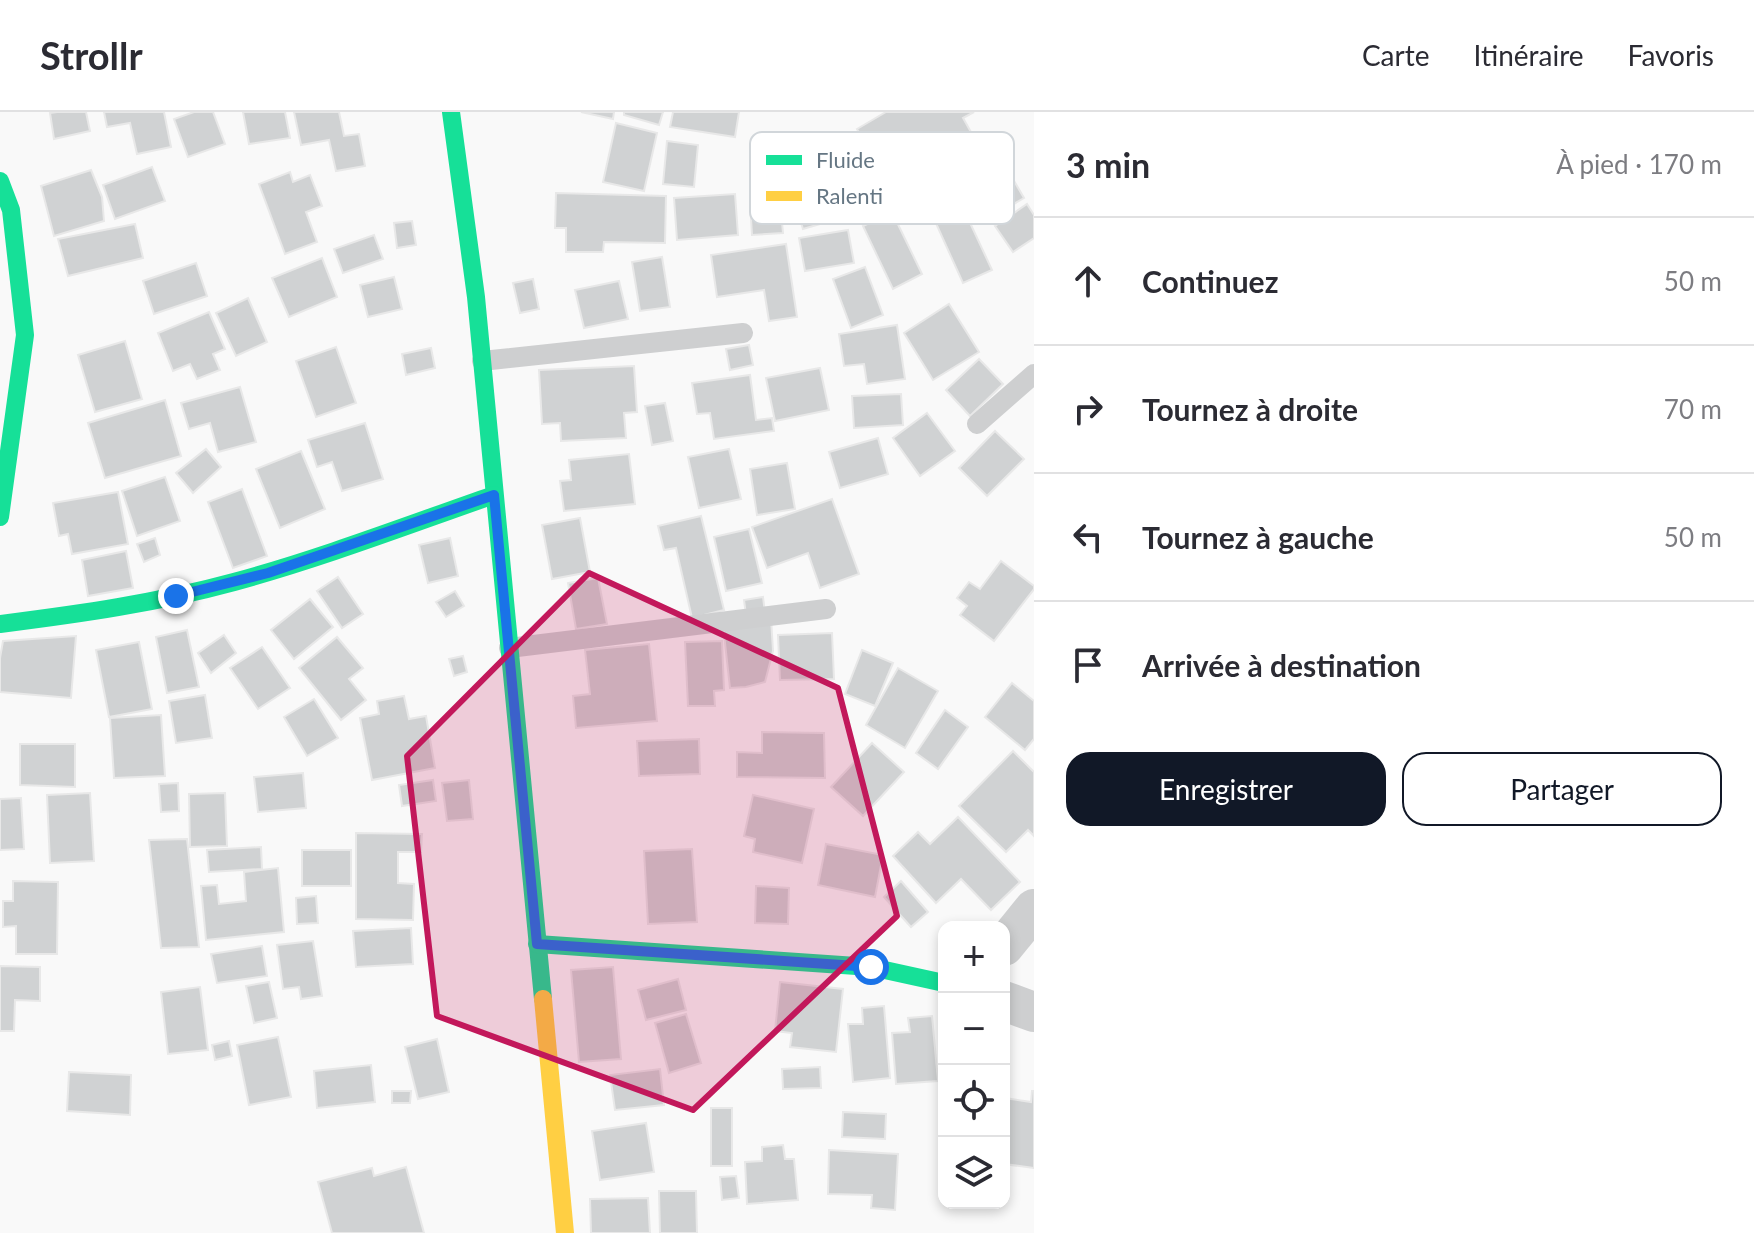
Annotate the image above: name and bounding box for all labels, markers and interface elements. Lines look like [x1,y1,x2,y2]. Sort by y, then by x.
text: Strollr [40,32,143,78]
text: Carte [1362,38,1429,72]
text: Itinéraire [1473,38,1584,72]
text: Favoris [1628,38,1714,72]
legend [750,132,1014,224]
text: 3 min [1066,144,1150,185]
text: Fluide [816,146,875,173]
text: À pied · 170 m [1556,148,1722,180]
text: Ralenti [816,182,883,209]
icon: ahead [1066,259,1110,303]
text: Continuez [1142,263,1278,299]
text: 50 m [1664,265,1722,297]
icon: right [1066,387,1110,431]
text: Tournez à droite [1142,391,1358,427]
text: 70 m [1664,393,1722,425]
icon: left [1066,515,1110,559]
text: Tournez à gauche [1142,519,1374,555]
text: 50 m [1664,521,1722,553]
route end [158,578,194,614]
icon: arrive [1066,643,1110,687]
text: Arrivée à destination [1142,647,1421,683]
button: Enregistrer [1066,752,1386,826]
button: Partager [1402,752,1722,826]
map controls [938,921,1010,1209]
button: + [938,921,1010,993]
route start [853,949,889,985]
button: − [938,993,1010,1065]
button: locate [938,1065,1010,1137]
button: layers [938,1137,1010,1209]

